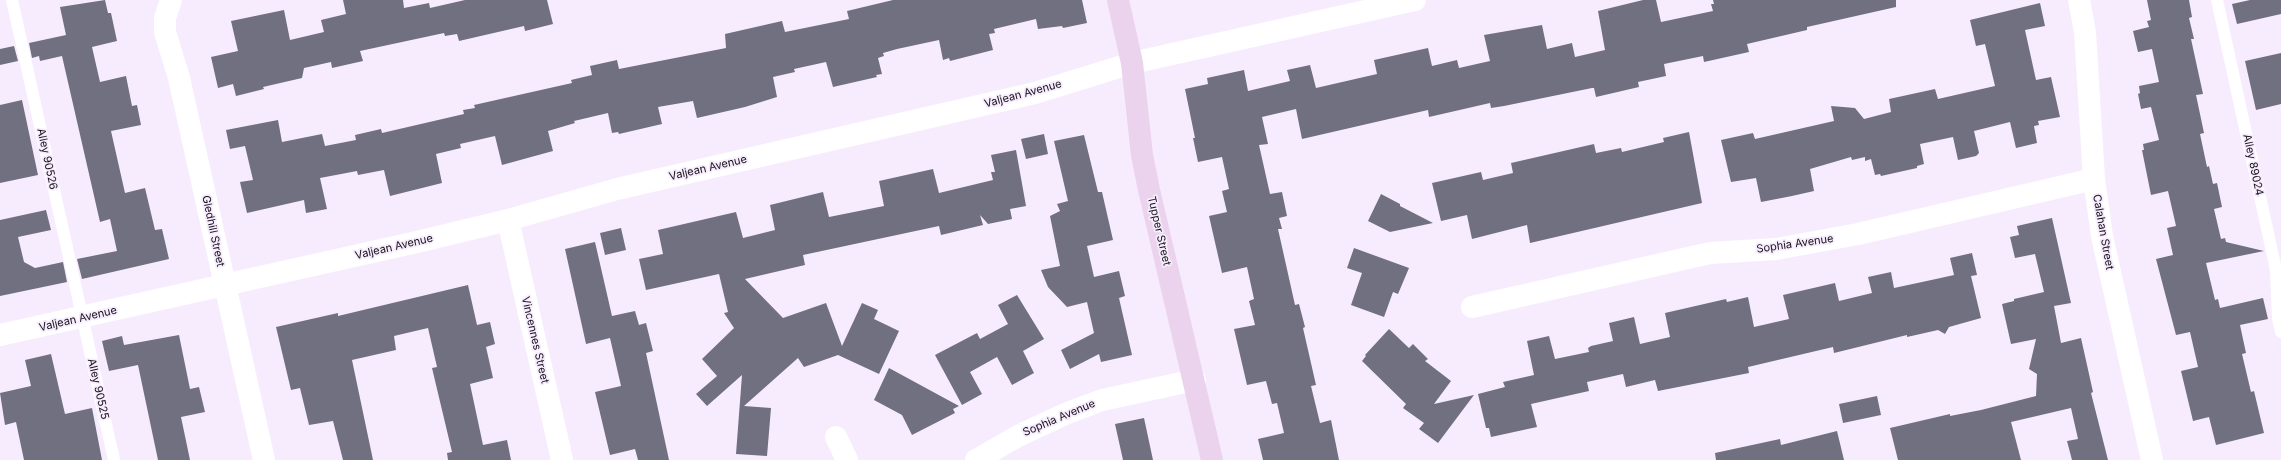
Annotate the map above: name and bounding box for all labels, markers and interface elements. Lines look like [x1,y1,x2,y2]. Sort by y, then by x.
street label: Valjean Avenue [983,77,1063,111]
street label: Alley 90526 [34,127,60,191]
street label: Alley 89024 [2240,133,2266,197]
street label: Valjean Avenue [668,153,748,183]
street label: Calahan Street [2090,193,2116,271]
street label: Gledhill Street [199,194,227,268]
street label: Tupper Street [1145,195,1173,267]
street label: Valjean Avenue [354,232,434,262]
street label: Sophia Avenue [1756,232,1834,256]
street label: Vincennes Street [519,295,551,385]
street label: Valjean Avenue [38,304,118,334]
street label: Alley 90525 [85,357,111,421]
street label: Sophia Avenue [1021,397,1097,439]

